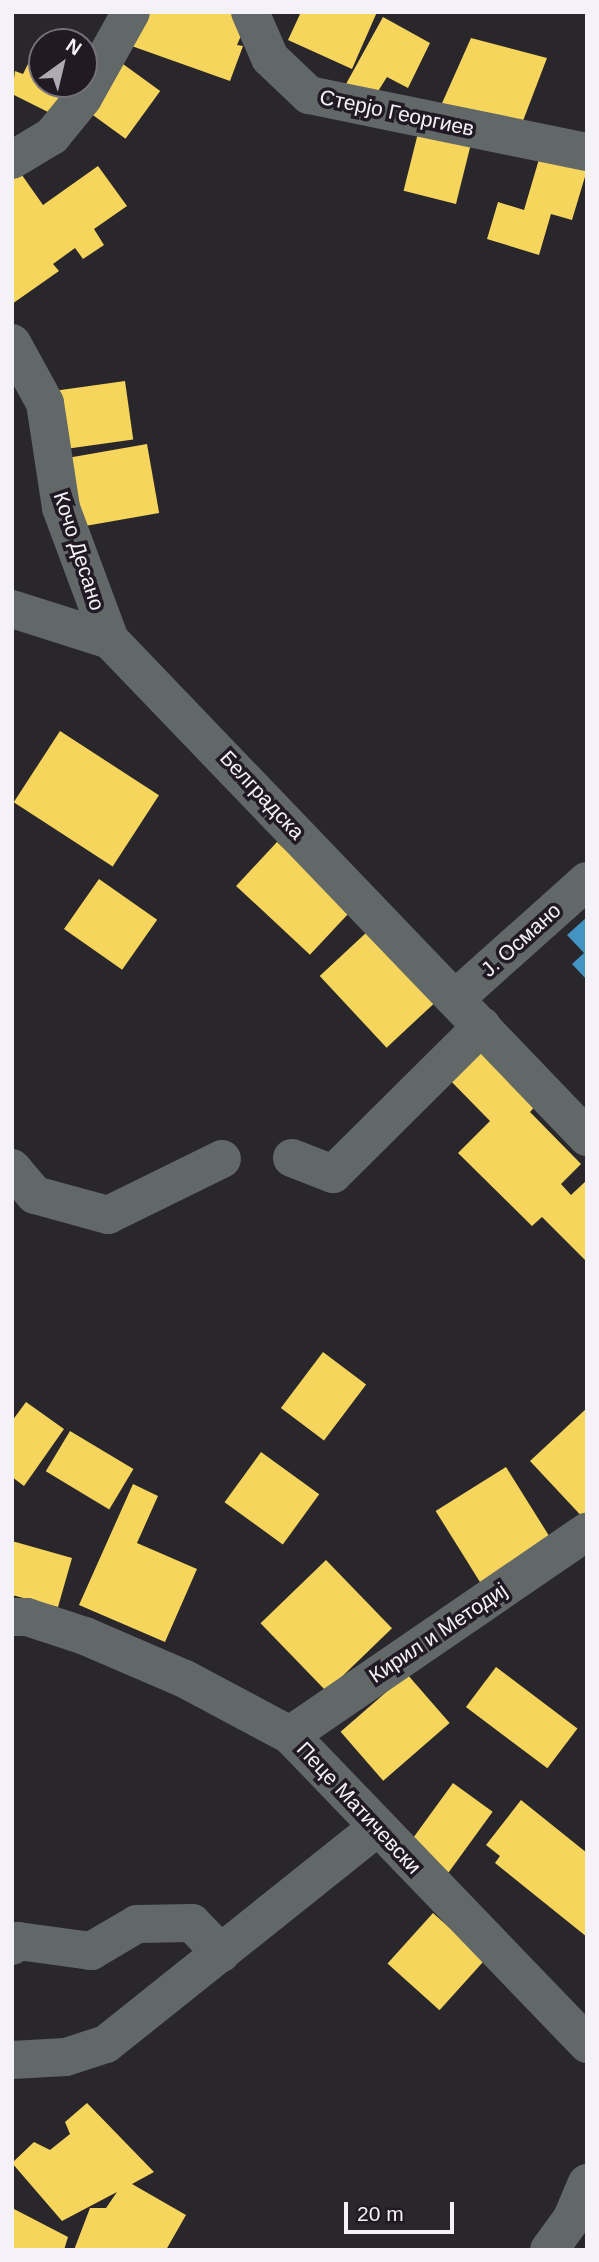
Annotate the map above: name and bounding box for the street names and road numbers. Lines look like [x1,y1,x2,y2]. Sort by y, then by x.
street label: Стерјо Георгиев [317,84,477,142]
street label: Кочо Десано [48,488,110,614]
street label: Белградска [215,745,309,845]
street label: Ј. Османо [476,898,566,982]
street label: Кирил и Методиј [364,1578,512,1688]
street label: Пеце Матичевски [291,1737,427,1879]

